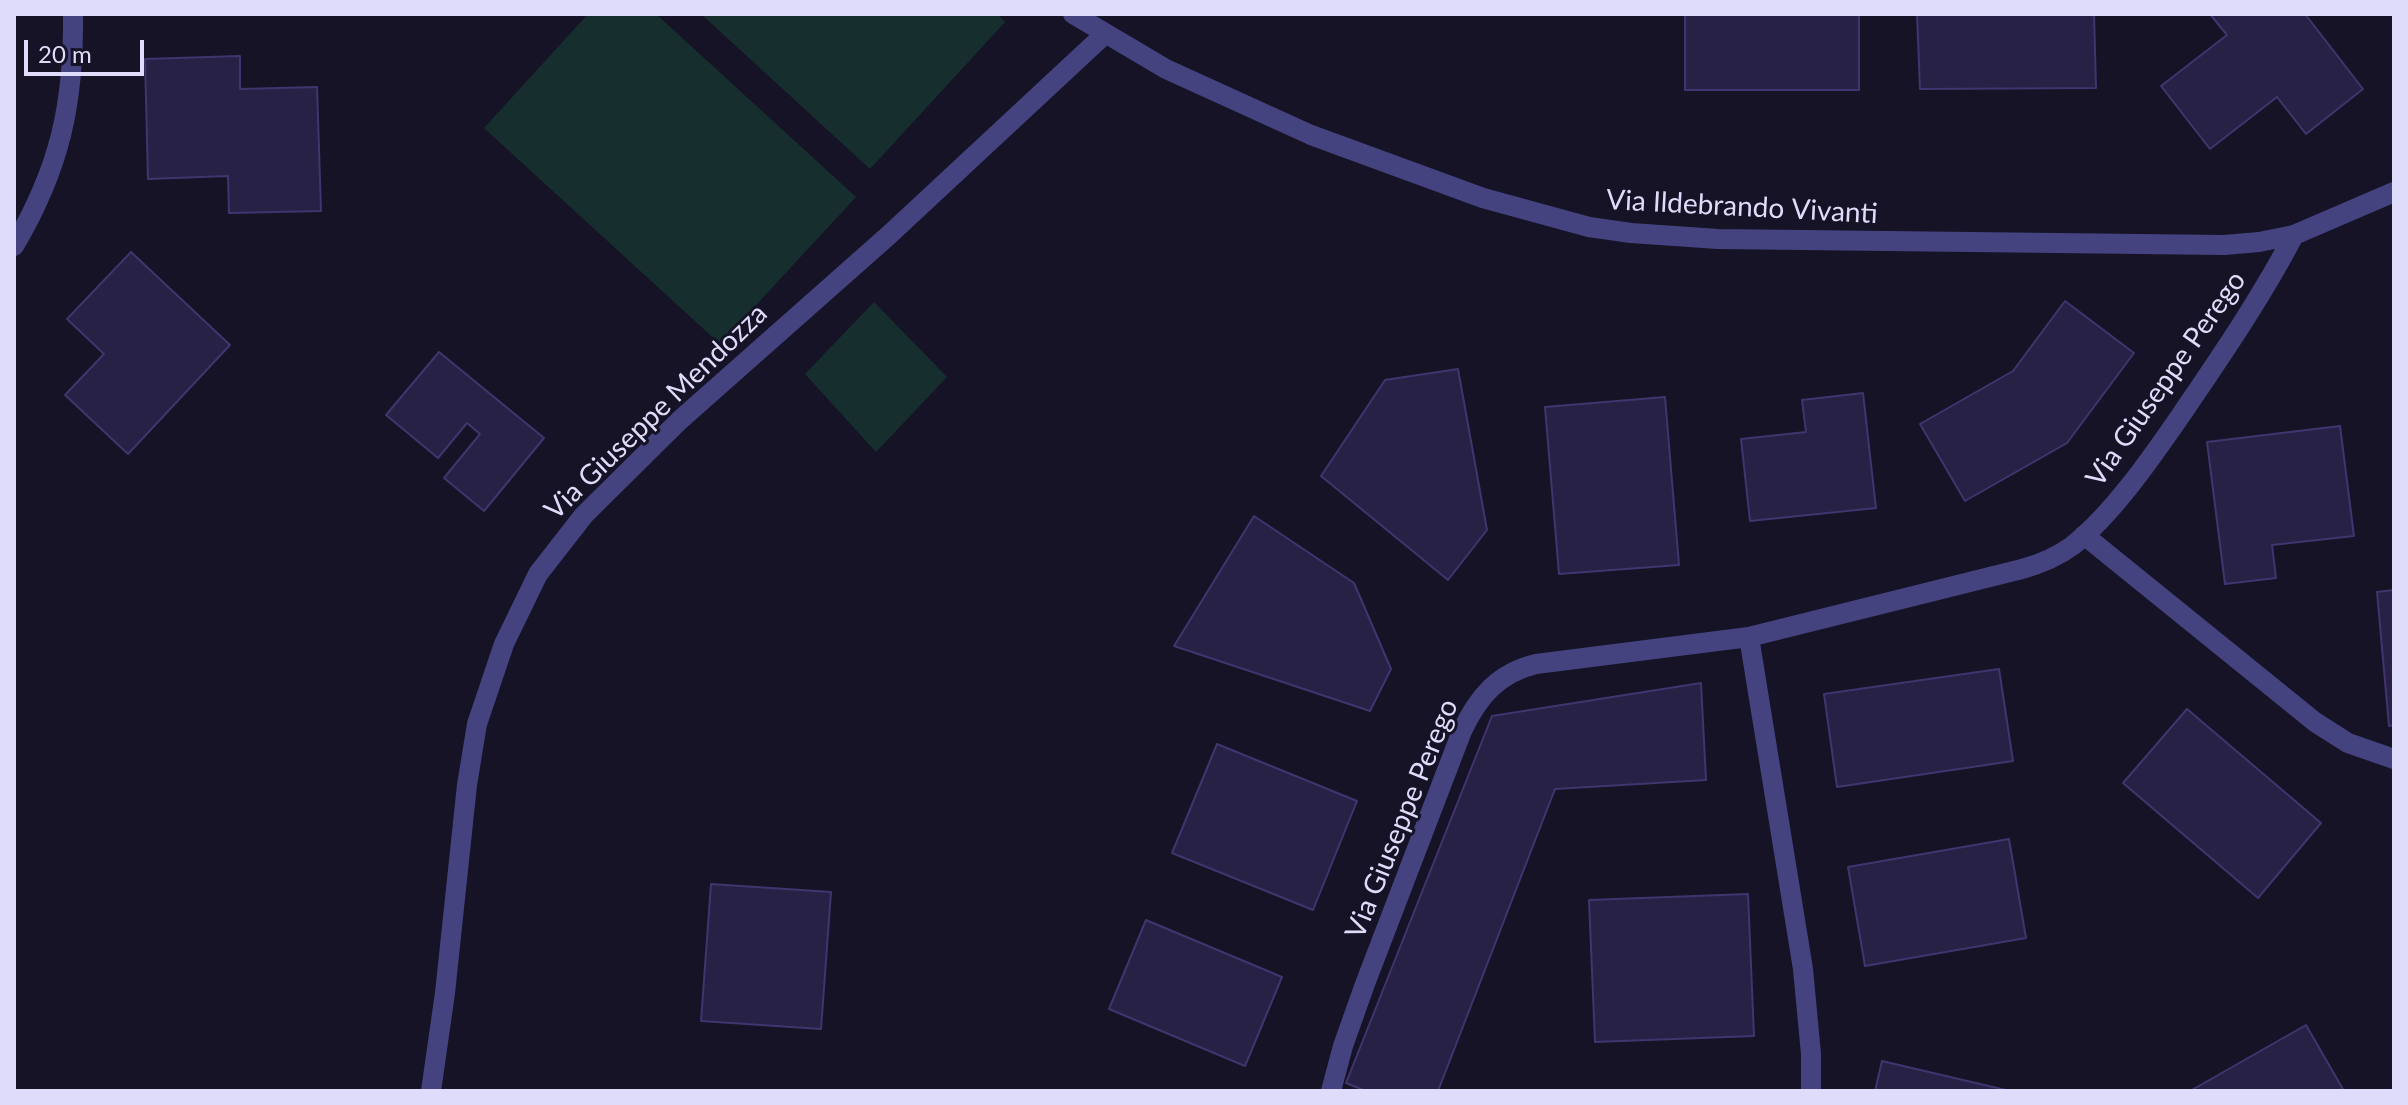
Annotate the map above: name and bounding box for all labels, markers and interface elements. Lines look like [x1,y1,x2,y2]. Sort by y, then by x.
scale bar [28,24,148,74]
text: 20 m [38,39,92,68]
street label: Via Ildebrando Vivanti [1605,183,1879,231]
street label: Via Giuseppe Perego [2079,265,2253,493]
street label: Via Giuseppe Mendozza [538,297,774,527]
street label: Via Giuseppe Perego [1339,694,1465,944]

